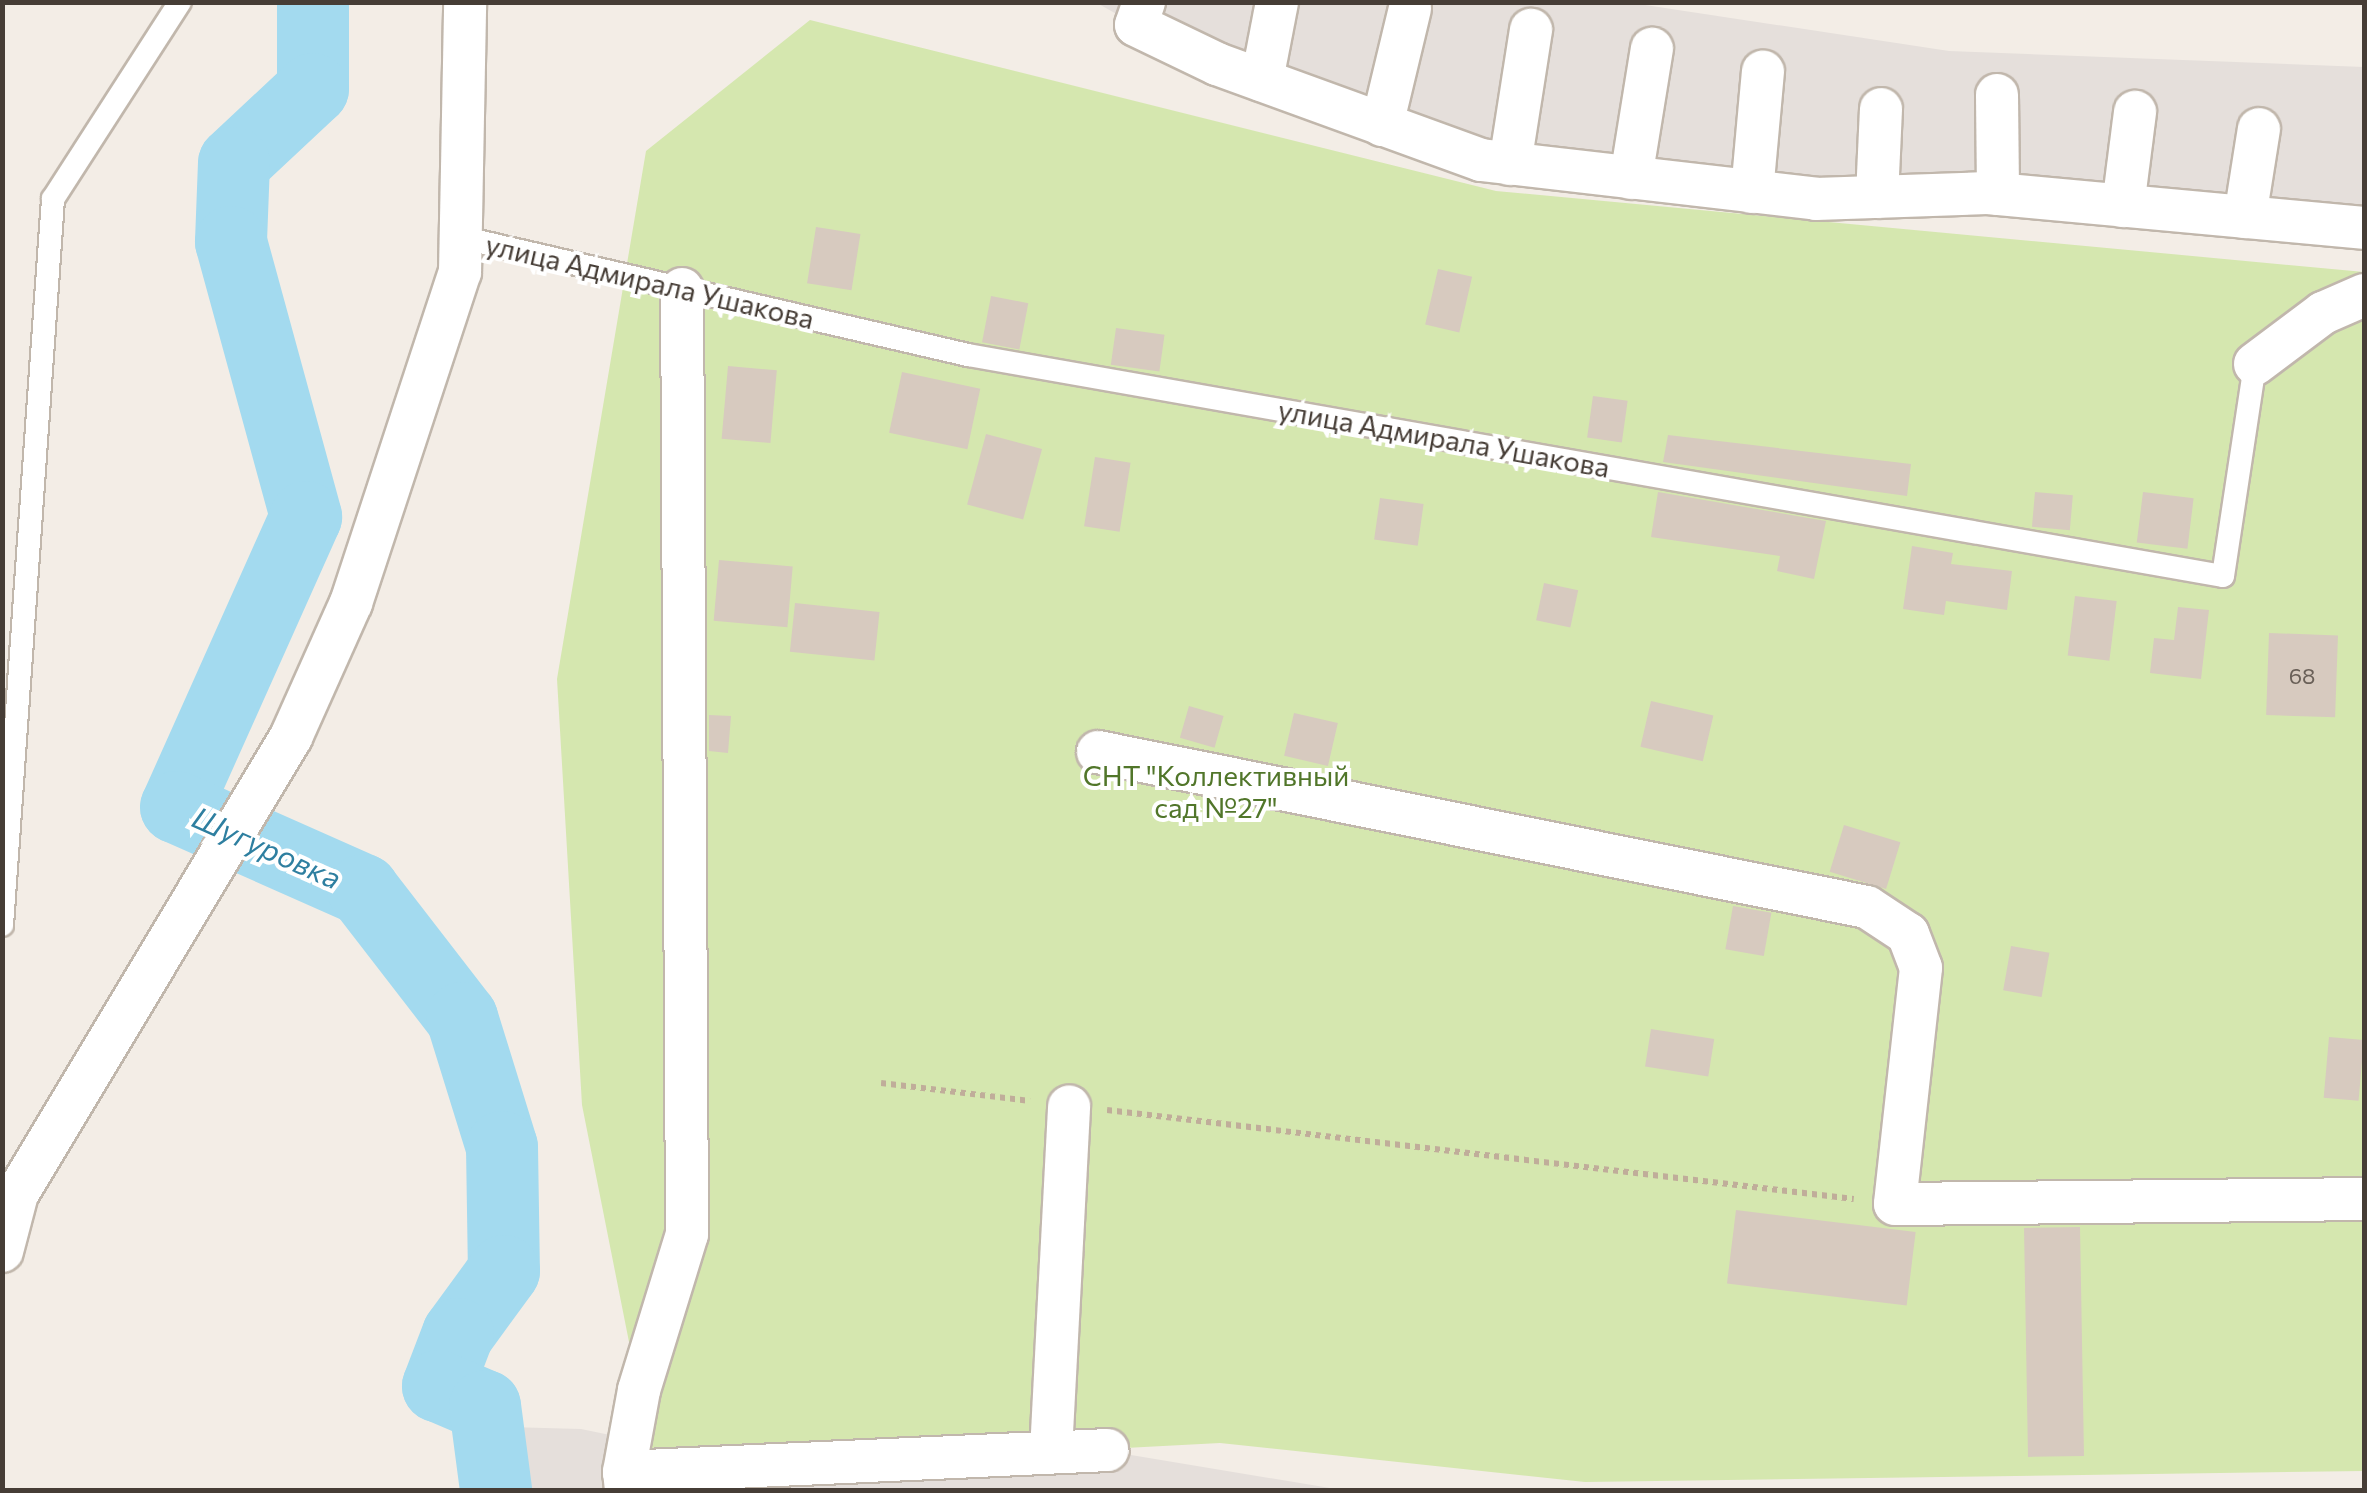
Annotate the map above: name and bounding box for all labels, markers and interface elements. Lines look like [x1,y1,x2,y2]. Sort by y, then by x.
street label: улица Адмирала Ушакова [483,227,817,335]
street label: улица Адмирала Ушакова [1276,392,1612,484]
house number: 68 [2289,663,2315,689]
park label: СНТ "Коллективный сад №27" [1083,758,1349,824]
water label: Шугуровка [187,798,347,896]

